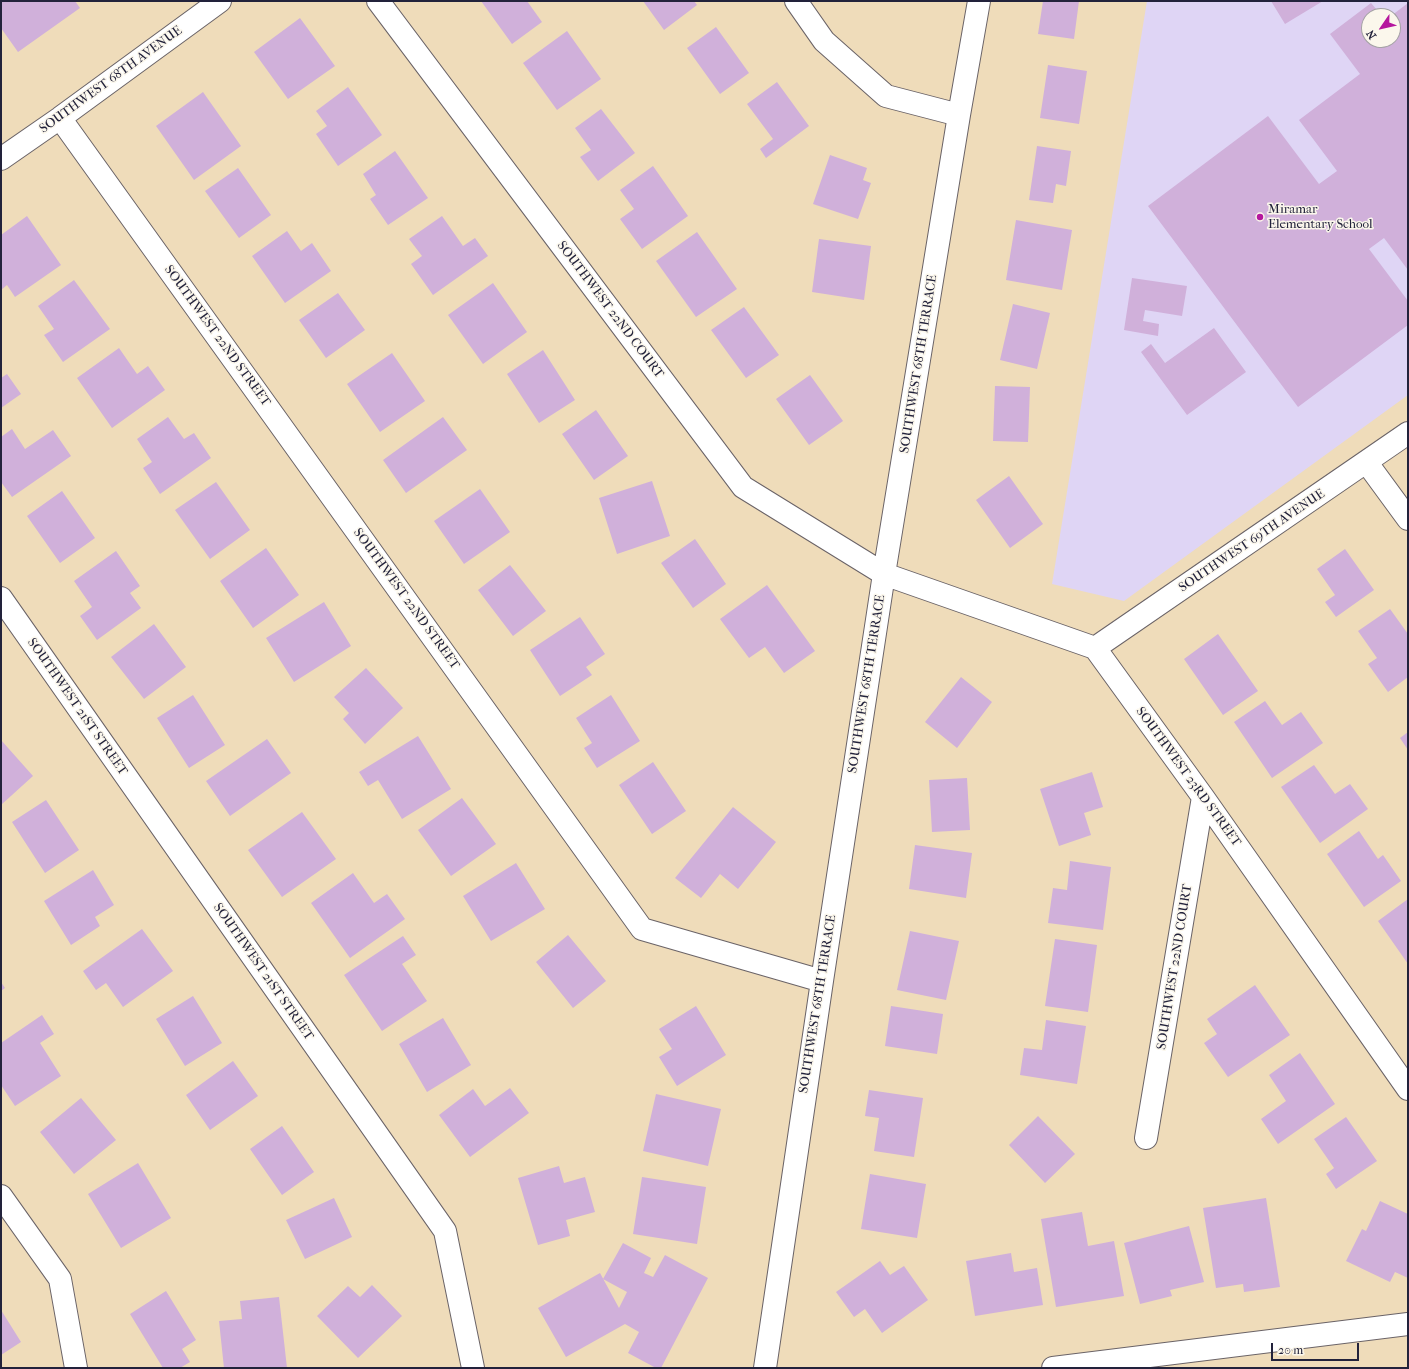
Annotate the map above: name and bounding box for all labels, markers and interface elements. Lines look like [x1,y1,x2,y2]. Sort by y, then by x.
north arrow [1361,8,1401,48]
street label: SOUTHWEST 68TH AVENUE [37,23,185,137]
text: N [1364,27,1379,42]
place label: Miramar Elementary School [1268,202,1373,233]
marker: Miramar Elementary School [1255,212,1265,222]
street label: SOUTHWEST 22ND COURT [553,238,667,382]
street label: SOUTHWEST 22ND STREET [161,263,273,409]
street label: SOUTHWEST 68TH TERRACE [897,274,941,454]
street label: SOUTHWEST 69TH AVENUE [1176,486,1328,596]
street label: SOUTHWEST 22ND STREET [350,526,462,672]
street label: SOUTHWEST 68TH TERRACE [845,594,889,774]
street label: SOUTHWEST 21ST STREET [24,635,130,779]
street label: SOUTHWEST 23RD STREET [1132,704,1244,850]
street label: SOUTHWEST 22ND COURT [1154,883,1196,1051]
street label: SOUTHWEST 21ST STREET [210,900,316,1044]
street label: SOUTHWEST 68TH TERRACE [796,914,840,1094]
scale bar [1273,1335,1361,1361]
text: 20 m [1278,1343,1303,1357]

